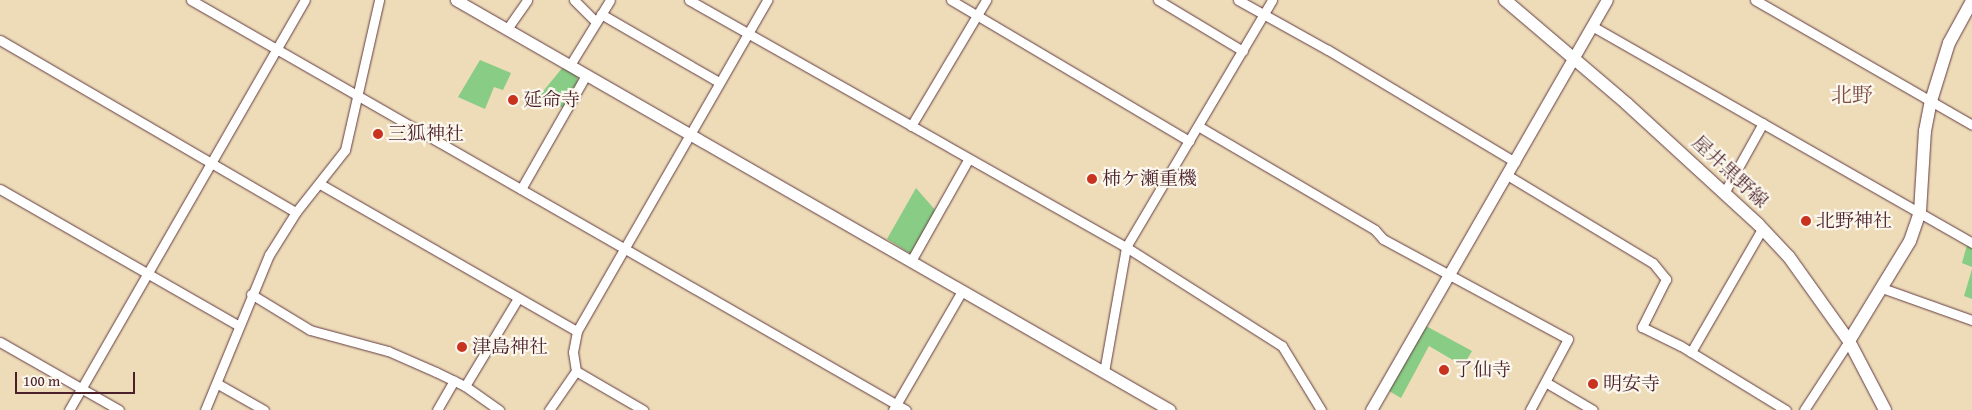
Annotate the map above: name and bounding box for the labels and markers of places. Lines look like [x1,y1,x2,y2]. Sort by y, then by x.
place label: 延命寺 [523,89,580,111]
marker: 延命寺 [507,94,519,106]
place label: 三狐神社 [388,123,464,145]
marker: 三狐神社 [372,128,384,140]
place label: 柿ケ瀬重機 [1102,168,1197,190]
marker: 柿ケ瀬重機 [1086,173,1098,185]
place label: 北野神社 [1816,210,1892,232]
marker: 北野神社 [1800,215,1812,227]
place label: 津島神社 [472,336,548,358]
marker: 津島神社 [456,341,468,353]
place label: 了仙寺 [1454,359,1511,381]
marker: 了仙寺 [1438,364,1450,376]
place label: 明安寺 [1603,373,1660,395]
marker: 明安寺 [1587,378,1599,390]

